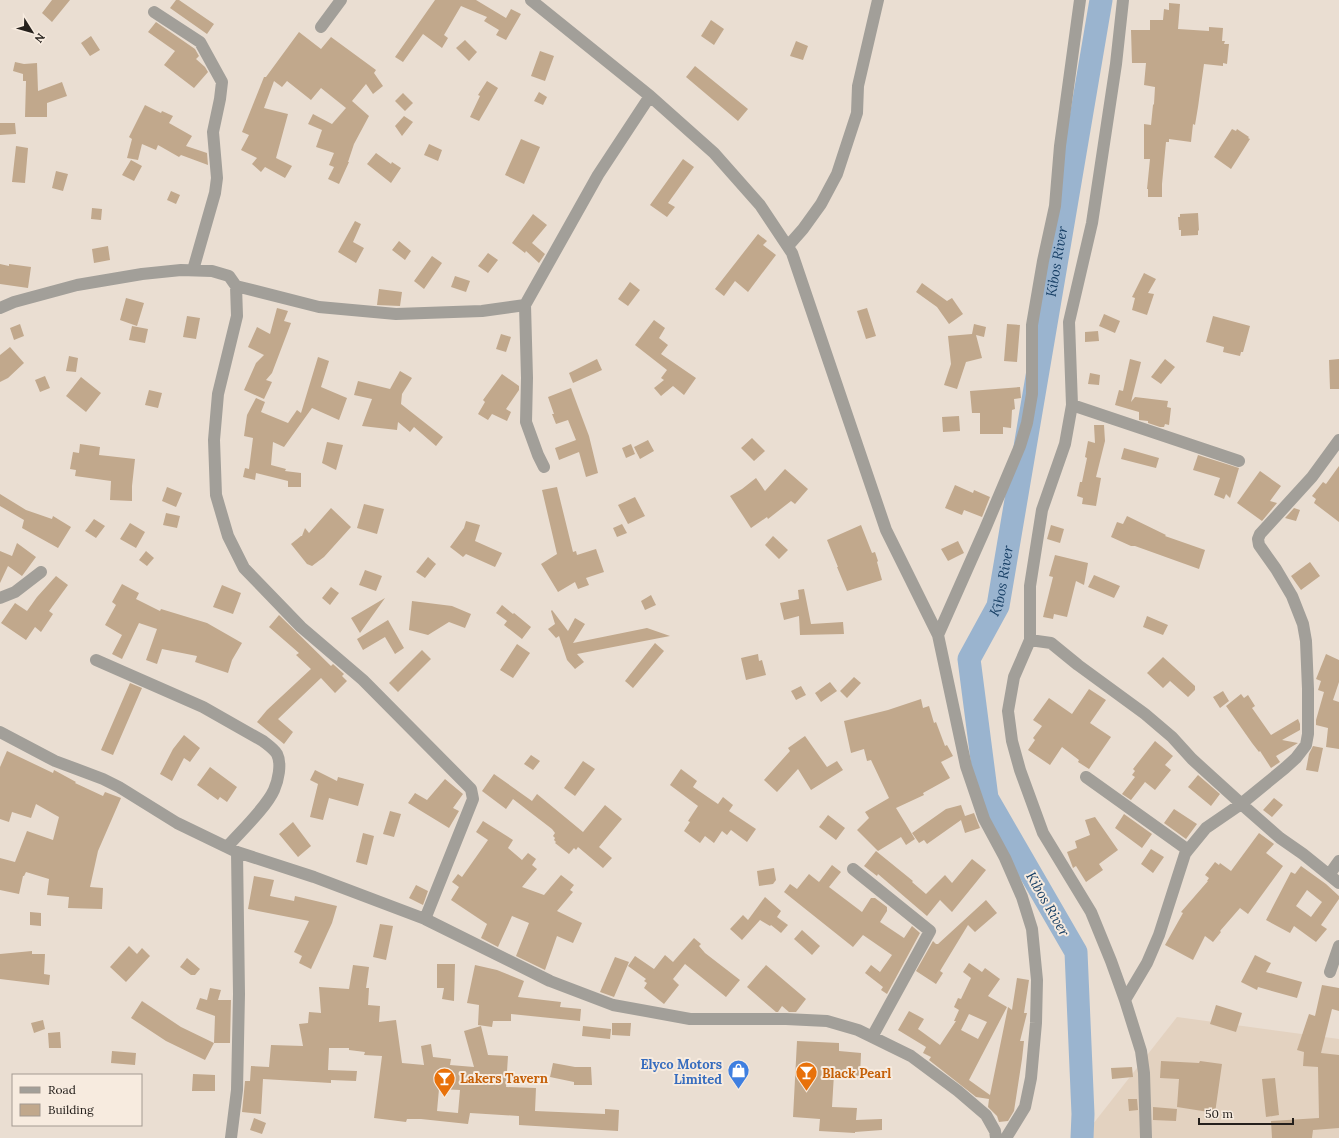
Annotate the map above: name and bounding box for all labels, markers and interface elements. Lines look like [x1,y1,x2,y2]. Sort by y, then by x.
north arrow [12,12,52,52]
text: N [32,30,48,46]
water label: Kibos River [1042,224,1072,298]
water label: Kibos River [985,544,1017,619]
water label: Kibos River [1022,869,1074,940]
place label: Elyco Motors Limited [640,1056,722,1088]
shop icon: Elyco Motors Limited [725,1058,751,1091]
bar icon: Black Pearl [793,1060,819,1093]
bar icon: Lakers Tavern [432,1065,458,1098]
place label: Black Pearl [822,1065,891,1082]
place label: Lakers Tavern [460,1070,549,1087]
legend [12,1074,142,1126]
text: Road [48,1082,76,1097]
scale bar [1199,1100,1293,1126]
text: Building [48,1102,94,1117]
text: 50 m [1205,1106,1233,1121]

